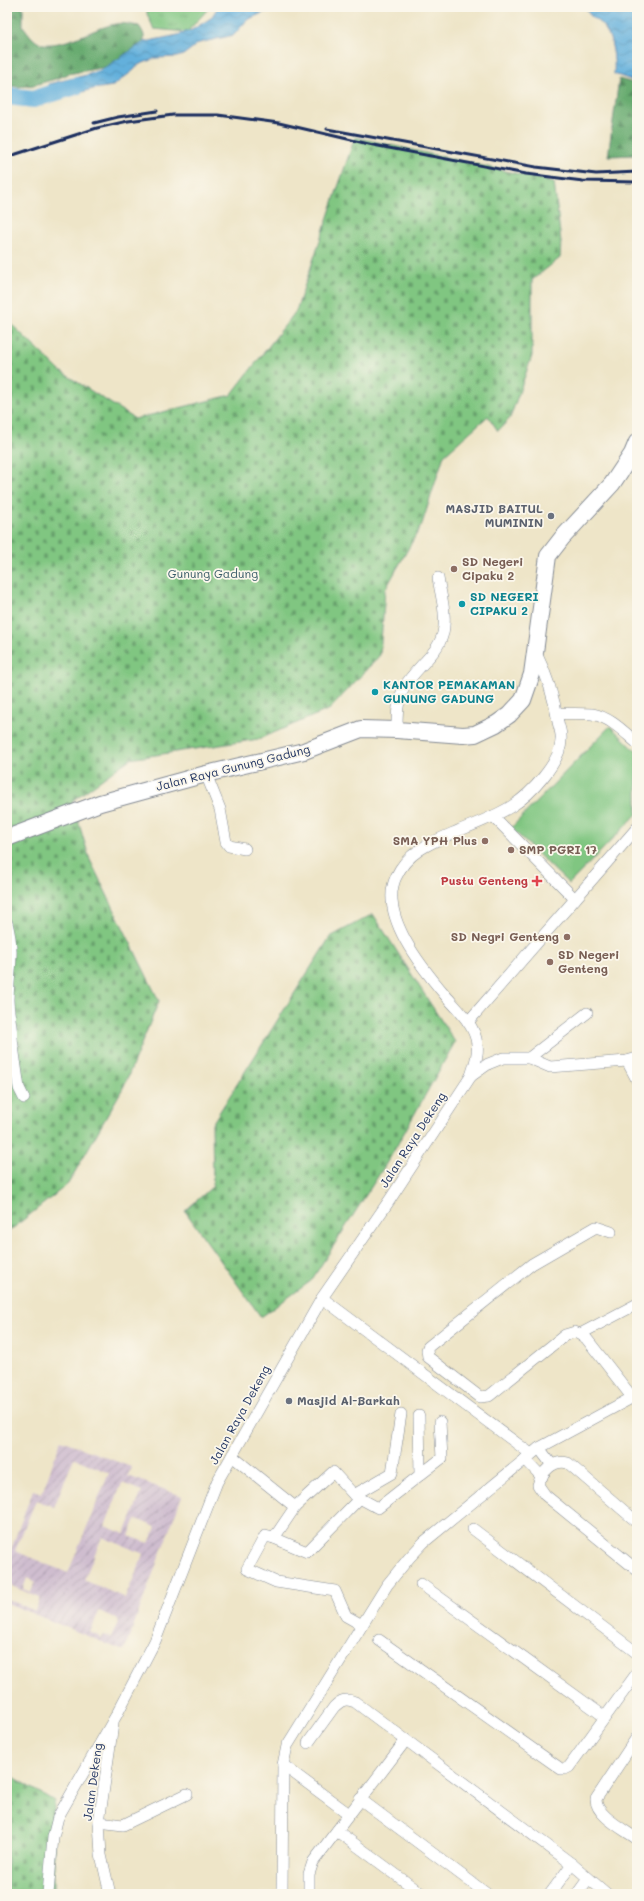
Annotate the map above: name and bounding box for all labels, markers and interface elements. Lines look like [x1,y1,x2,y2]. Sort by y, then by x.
place label: MASJID BAITUL MUMININ [445,500,543,530]
marker: MASJID BAITUL MUMININ [546,511,556,521]
place label: SD Negeri Cipaku 2 [462,553,523,583]
marker: SD Negeri Cipaku 2 [449,564,459,574]
park label: Gunung Gadung [168,565,258,581]
place label: SD NEGERI CIPAKU 2 [470,588,539,618]
marker: SD NEGERI CIPAKU 2 [457,599,467,609]
place label: KANTOR PEMAKAMAN GUNUNG GADUNG [383,676,515,706]
marker: KANTOR PEMAKAMAN GUNUNG GADUNG [370,687,380,697]
street label: Jalan Raya Gunung Gadung [154,740,311,794]
place label: SMA YPH Plus [393,832,477,848]
marker: SMA YPH Plus [480,836,490,846]
place label: SMP PGRI 17 [519,841,597,857]
marker: SMP PGRI 17 [506,845,516,855]
place label: Pustu Genteng [441,872,528,888]
marker: Pustu Genteng [531,875,543,887]
place label: SD Negri Genteng [451,928,559,944]
marker: SD Negri Genteng [562,932,572,942]
place label: SD Negeri Genteng [558,946,619,976]
marker: SD Negeri Genteng [545,957,555,967]
street label: Jalan Raya Dekeng [375,1089,449,1190]
street label: Jalan Raya Dekeng [205,1362,273,1467]
place label: Masjid Al-Barkah [297,1392,400,1408]
marker: Masjid Al-Barkah [284,1396,294,1406]
street label: Jalan Dekeng [79,1742,105,1822]

